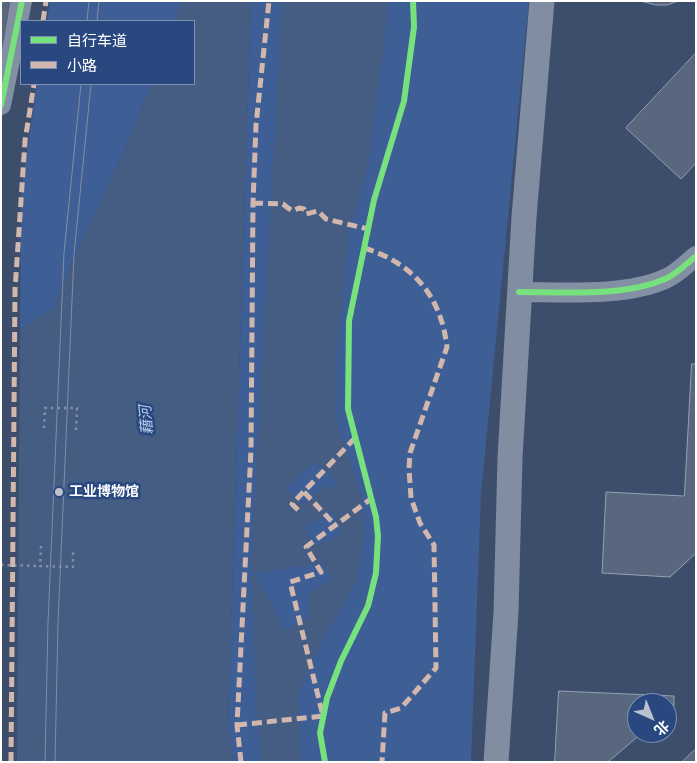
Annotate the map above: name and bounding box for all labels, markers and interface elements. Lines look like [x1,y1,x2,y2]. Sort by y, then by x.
legend [20,20,195,85]
text: 自行车道 [67,30,127,50]
text: 小路 [67,55,97,75]
water label: 藉河 [137,404,157,436]
place label: 工业博物馆 [69,484,139,500]
marker: 工业博物馆 [53,486,65,498]
north arrow [627,693,677,743]
text: 北 [650,717,674,740]

